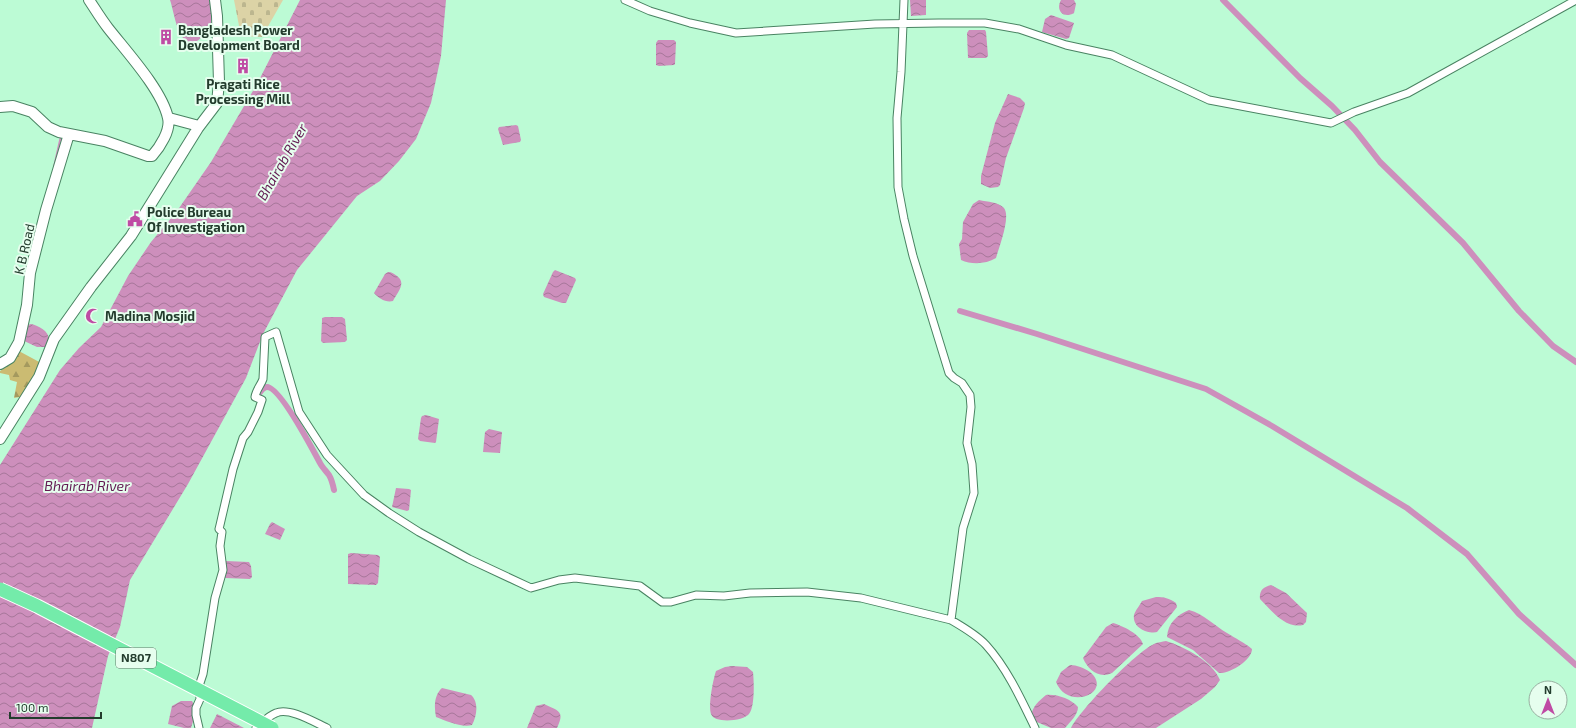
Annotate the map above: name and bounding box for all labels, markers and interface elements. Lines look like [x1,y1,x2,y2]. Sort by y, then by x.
place label: Bangladesh Power Development Board [178,22,300,53]
building icon: Bangladesh Power Development Board [157,28,175,46]
building icon: Pragati Rice Processing Mill [234,57,252,75]
place label: Pragati Rice Processing Mill [196,76,291,107]
water label: Bhairab River [253,120,310,203]
place label: Police Bureau Of Investigation [147,204,245,235]
public building icon: Police Bureau Of Investigation [126,210,144,228]
street label: K B Road [10,222,38,276]
mosque icon: Madina Mosjid [84,307,102,325]
place label: Madina Mosjid [105,308,195,324]
water label: Bhairab River [44,477,130,494]
road number: N807 [116,648,156,668]
north arrow [1528,680,1568,720]
text: N [1544,683,1552,696]
scale bar [10,694,101,720]
text: 100 m [16,700,48,714]

